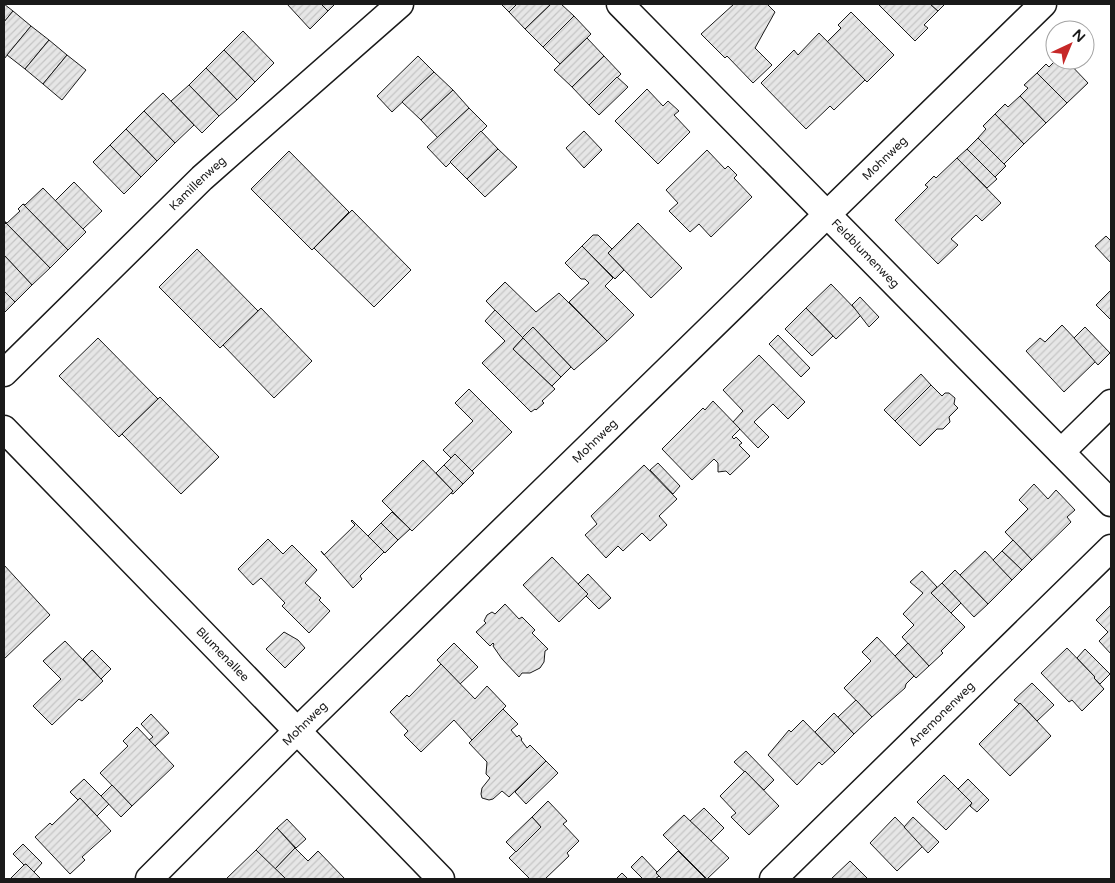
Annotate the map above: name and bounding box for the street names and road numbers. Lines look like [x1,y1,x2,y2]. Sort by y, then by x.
street label: Mohnweg [859,133,910,183]
street label: Kamillenweg [166,153,229,213]
street label: Feldblumenweg [829,216,902,291]
street label: Mohnweg [569,416,620,466]
street label: Blumenallee [193,624,252,684]
street label: Anemonenweg [906,679,977,749]
street label: Mohnweg [279,699,330,749]

